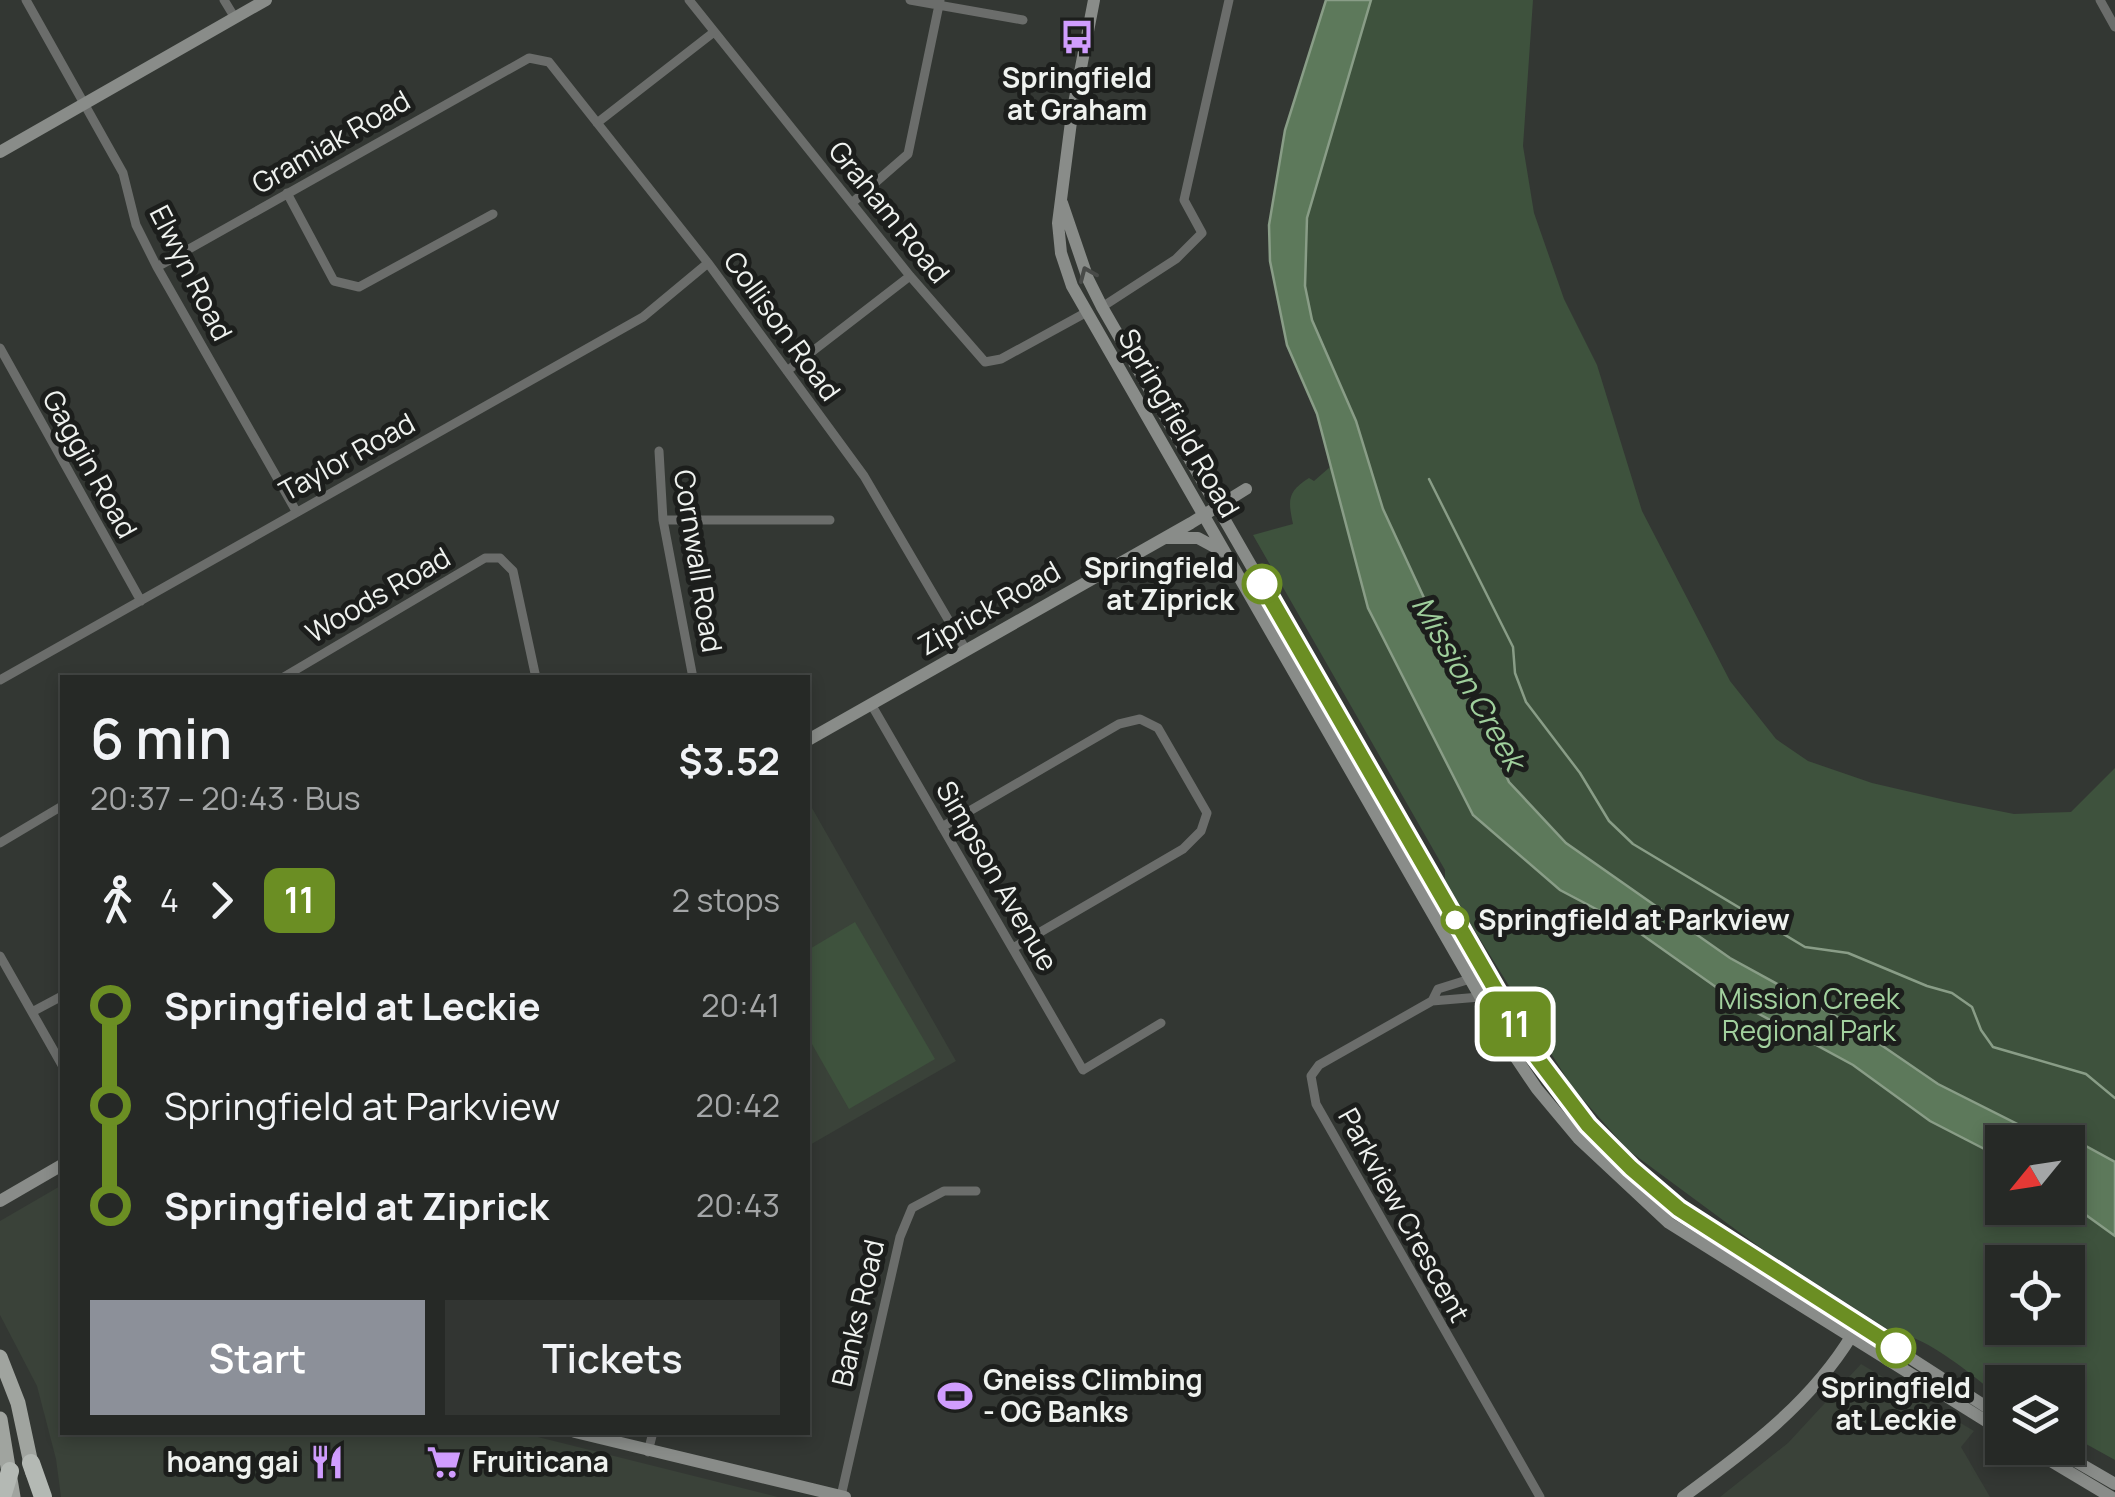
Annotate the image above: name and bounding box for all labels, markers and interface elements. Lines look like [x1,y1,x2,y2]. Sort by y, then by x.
bus stop icon: Springfield at Graham [1058,18,1096,56]
place label: Springfield at Graham [1002,58,1152,128]
street label: Gramiak Road [245,81,416,202]
street label: Graham Road [821,132,959,290]
street label: Elwyn Road [142,198,242,347]
street label: Collison Road [716,243,850,408]
one-way arrow [1078,266,1098,284]
street label: Springfield Road [1110,321,1249,524]
street label: Gaggin Road [35,383,147,544]
street label: Taylor Road [272,403,421,509]
street label: Cornwall Road [666,467,732,655]
street label: Woods Road [298,537,457,651]
place label: Springfield at Ziprick [1084,548,1235,618]
street label: Ziprick Road [910,551,1067,663]
marker: Springfield at Ziprick [1243,565,1281,603]
water label: Mission Creek [1403,588,1538,780]
text: 6 min [90,700,232,776]
text: $3.52 [679,734,780,786]
street label: Simpson Avenue [928,774,1068,977]
text: 20:37 – 20:43 · Bus [90,776,361,820]
icon: walk [90,873,145,928]
icon: forward [194,873,249,928]
text: 11 [284,876,315,924]
text: 4 [160,878,179,922]
text: 2 stops [672,878,780,922]
place label: Springfield at Parkview [1478,900,1790,938]
marker: Springfield at Parkview [1442,907,1468,933]
text: Springfield at Leckie [164,979,541,1031]
park label: Mission Creek Regional Park [1718,979,1901,1049]
text: 20:41 [701,983,780,1027]
line badge: 11 [1470,992,1560,1056]
text: 11 [1500,1000,1530,1048]
text: Springfield at Parkview [164,1079,560,1131]
text: 20:42 [696,1083,780,1127]
street label: Parkview Crescent [1330,1101,1479,1328]
north arrow [1985,1125,2085,1225]
map controls [1985,1125,2085,1465]
text: Springfield at Ziprick [164,1179,549,1231]
text: 20:43 [696,1183,780,1227]
street label: Banks Road [822,1236,892,1390]
button: locate [1985,1245,2085,1345]
button: Start [90,1300,425,1415]
button: Tickets [445,1300,780,1415]
marker: Springfield at Leckie [1877,1329,1915,1367]
place label: Gneiss Climbing - OG Banks [983,1360,1203,1430]
button: layers [1985,1365,2085,1465]
place label: Springfield at Leckie [1821,1368,1971,1438]
sports icon: Gneiss Climbing - OG Banks [936,1377,974,1415]
place label: hoang gai [166,1442,299,1480]
place label: Fruiticana [472,1442,609,1480]
restaurant icon: hoang gai [308,1443,346,1481]
supermarket icon: Fruiticana [425,1443,463,1481]

